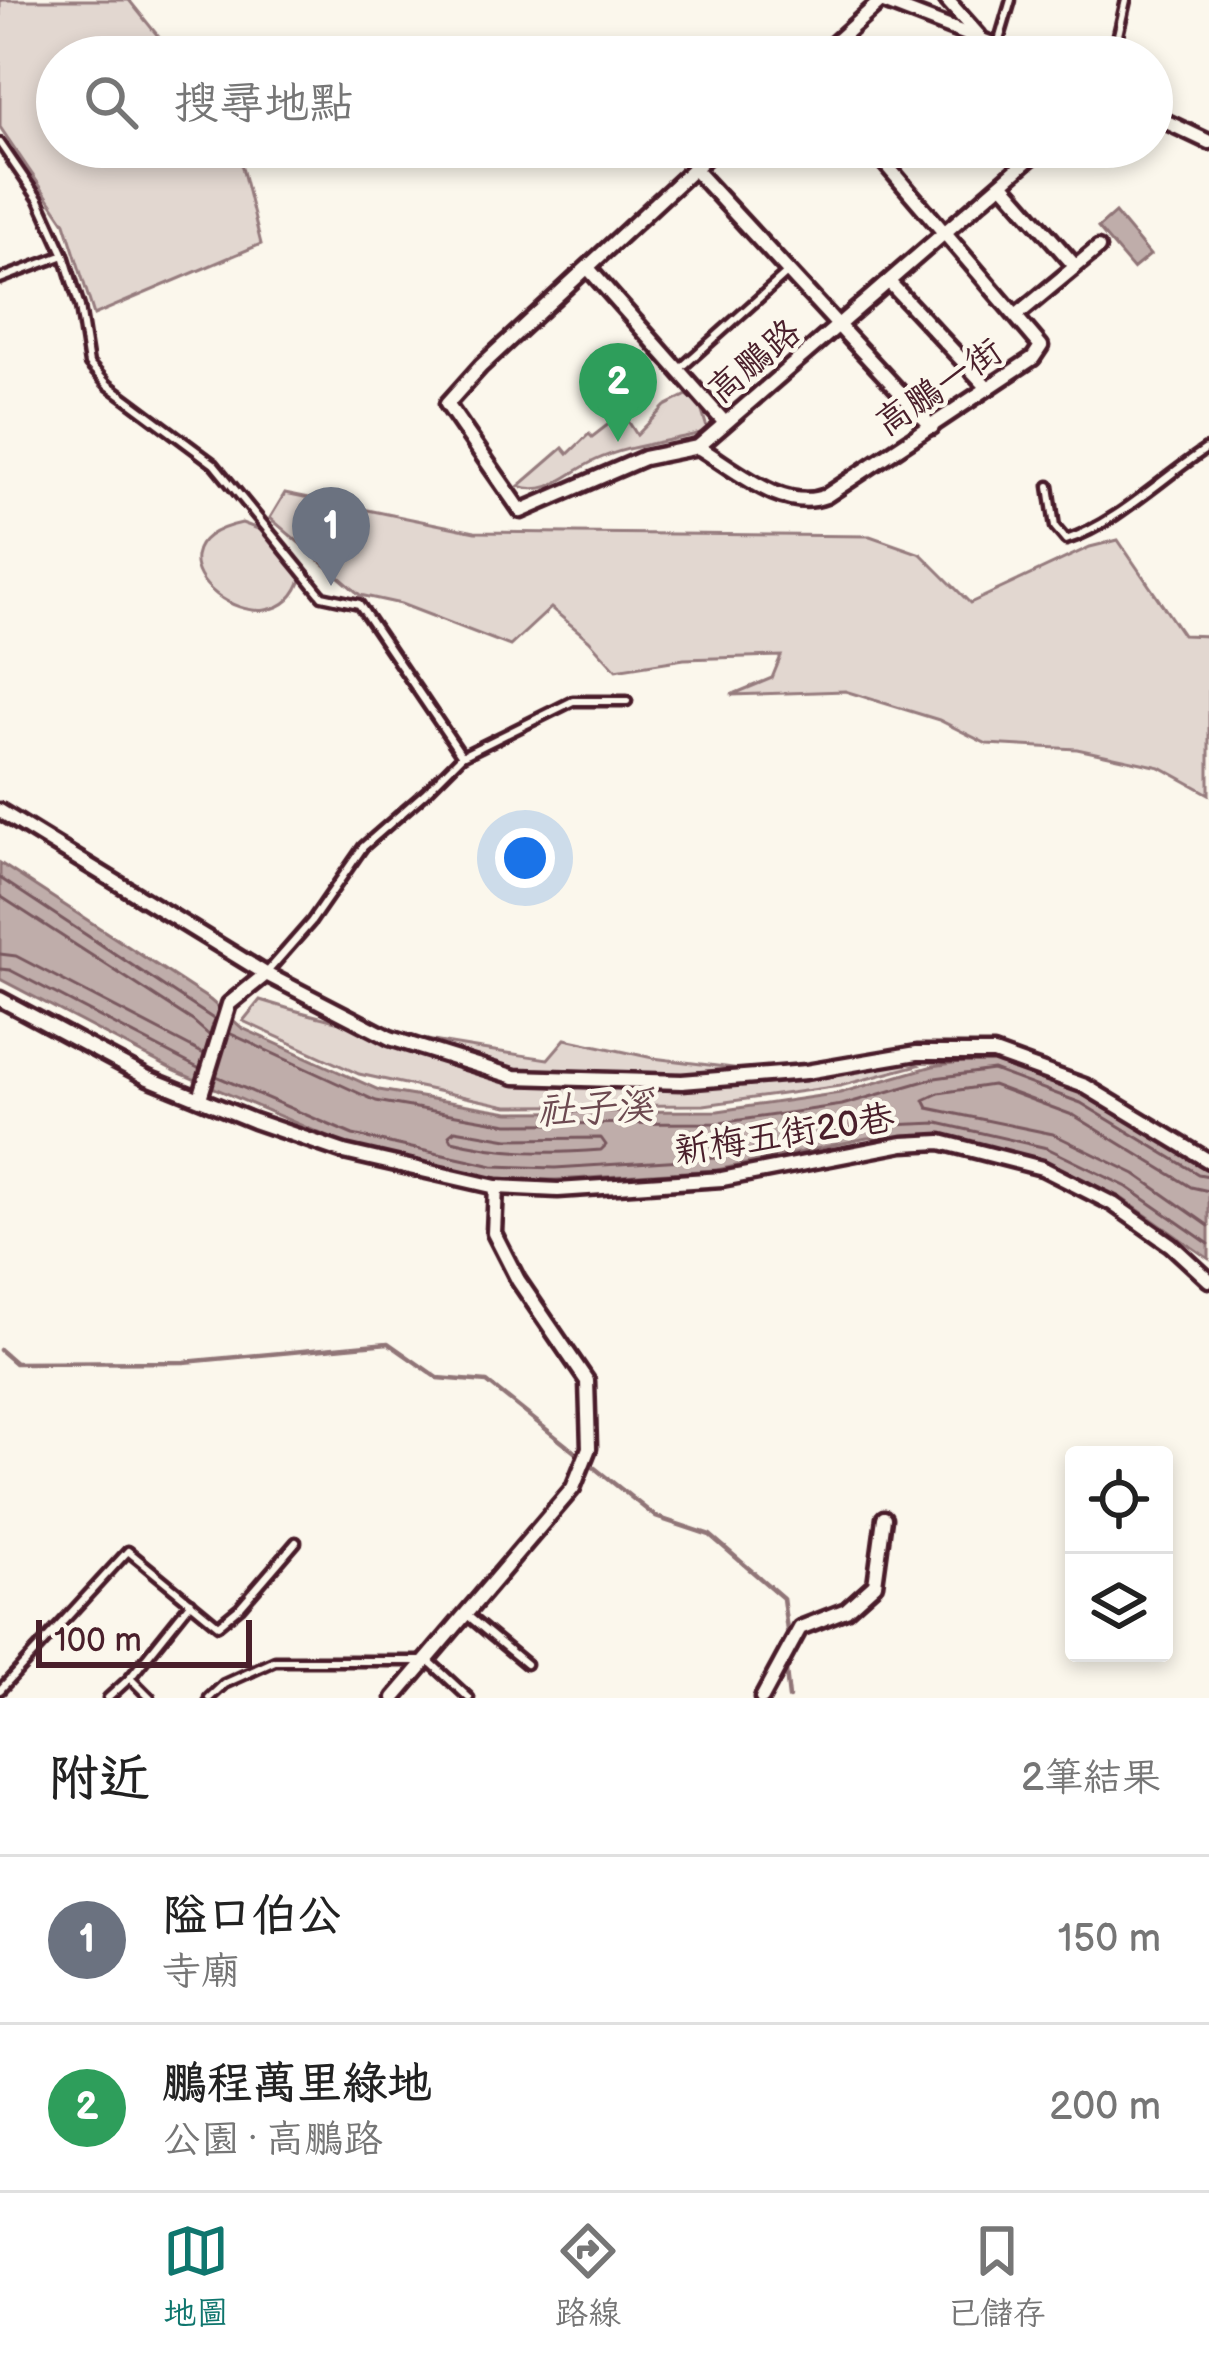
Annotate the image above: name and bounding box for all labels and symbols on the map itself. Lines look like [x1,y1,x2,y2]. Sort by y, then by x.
street label: 高鵬路 [699,311,810,413]
street label: 高鵬一街 [868,330,1011,446]
pin: 2 [579,343,657,442]
pin: 1 [292,487,370,586]
your location [495,828,555,888]
water label: 社子溪 [535,1083,657,1136]
street label: 新梅五街20巷 [671,1097,898,1174]
scale bar [36,1614,252,1667]

